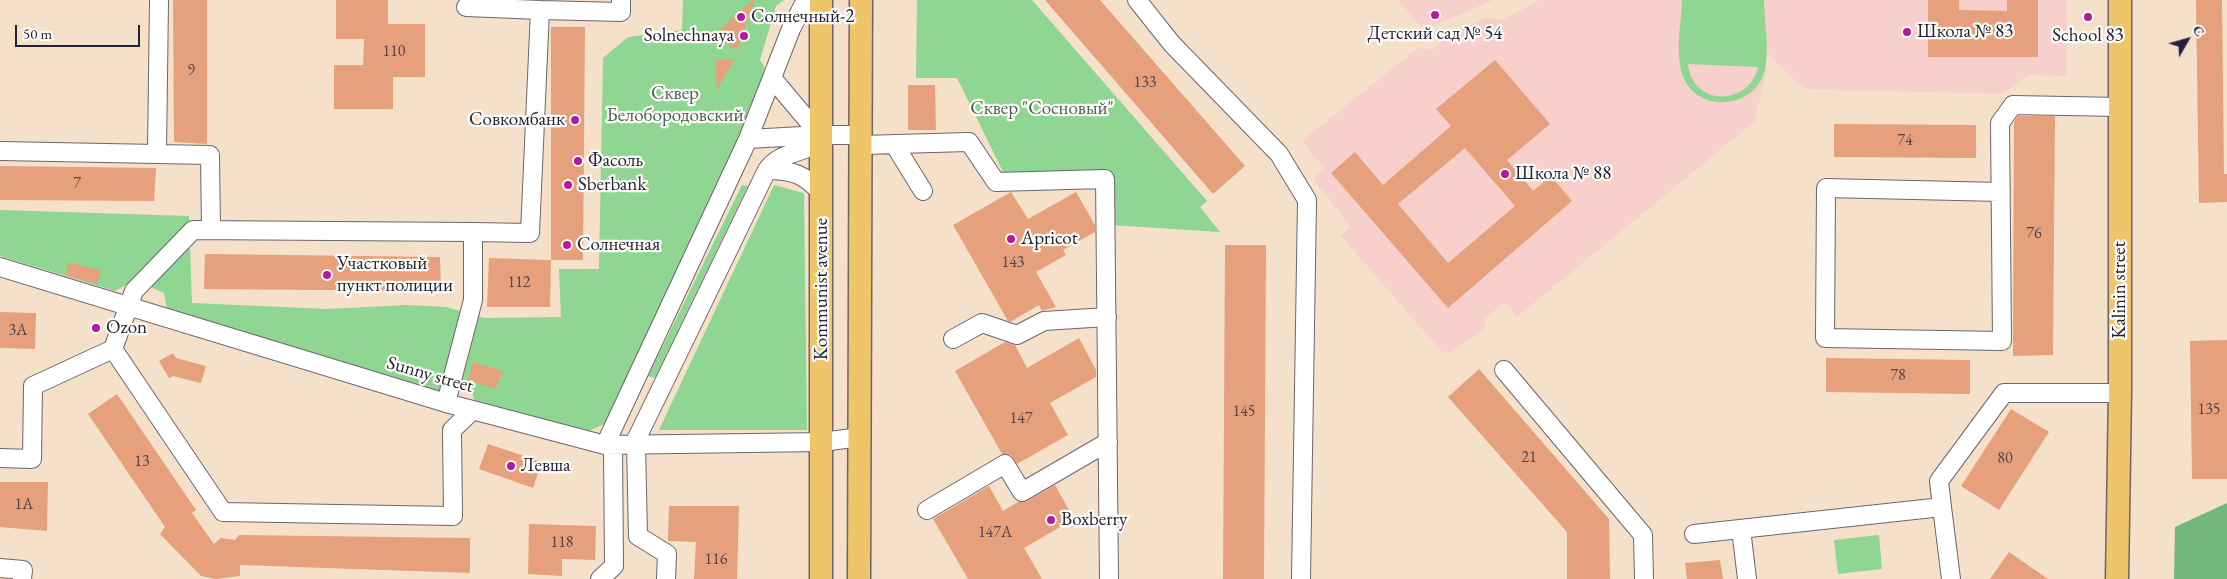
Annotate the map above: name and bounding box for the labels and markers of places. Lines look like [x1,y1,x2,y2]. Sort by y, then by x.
place label: Солнечный-2 [751,6,854,28]
marker: Детский сад № 54 [1429,9,1441,21]
marker: Солнечный-2 [735,11,747,23]
marker: School 83 [2082,11,2094,23]
place label: Школа № 83 [1917,21,2013,43]
place label: Детский сад № 54 [1368,23,1502,45]
place label: Solnechnaya [644,25,734,47]
place label: School 83 [2052,25,2124,47]
marker: Школа № 83 [1901,26,1913,38]
marker: Solnechnaya [738,30,750,42]
place label: Совкомбанк [469,109,565,131]
marker: Совкомбанк [569,114,581,126]
place label: Фасоль [588,150,643,172]
marker: Фасоль [572,155,584,167]
place label: Школа № 88 [1515,163,1611,185]
marker: Школа № 88 [1499,168,1511,180]
place label: Sberbank [578,174,646,196]
marker: Sberbank [562,179,574,191]
place label: Apricot [1021,228,1078,250]
marker: Apricot [1005,233,1017,245]
place label: Солнечная [577,234,660,256]
marker: Солнечная [561,239,573,251]
place label: Участковый пункт полиции [337,253,453,297]
marker: Участковый пункт полиции [321,269,333,281]
place label: Ozon [106,317,147,339]
marker: Ozon [90,322,102,334]
place label: Левша [521,455,571,477]
marker: Левша [505,460,517,472]
place label: Boxberry [1061,509,1127,531]
marker: Boxberry [1045,514,1057,526]

